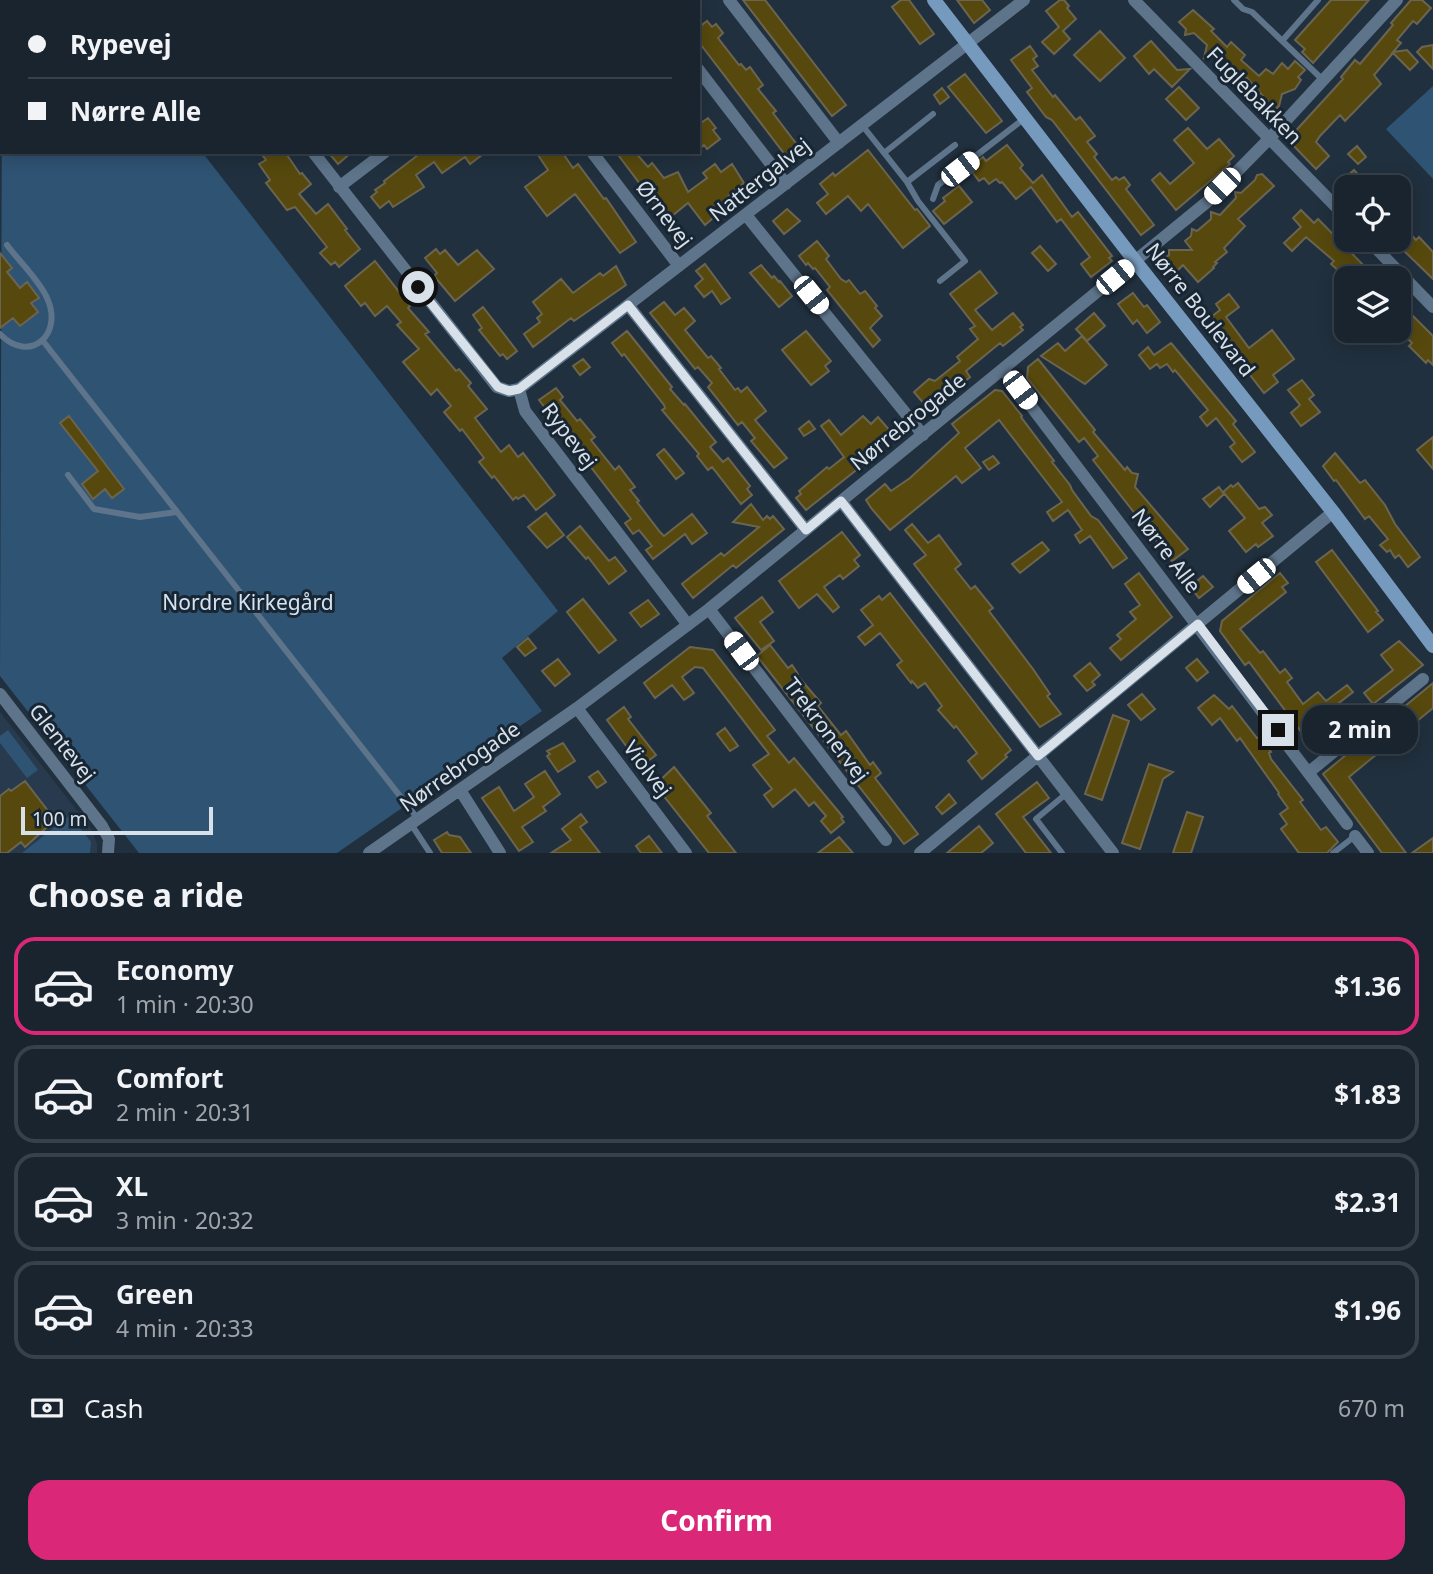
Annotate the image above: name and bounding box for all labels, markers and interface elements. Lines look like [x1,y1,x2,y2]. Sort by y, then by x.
text: Rypevej [70,26,171,62]
street label: Fuglebakken [1201,40,1309,150]
text: Nørre Alle [70,93,201,129]
street label: Nattergalvej [703,131,816,228]
car [937,148,984,190]
car [1200,164,1245,208]
street label: Ørnevej [630,174,699,253]
map controls [1334,175,1411,343]
button: locate [1334,175,1411,252]
street label: Nørre Boulevard [1140,237,1262,382]
car [1093,256,1138,298]
button: layers [1334,266,1411,343]
route start [402,271,434,303]
car [790,272,833,318]
street label: Nørrebrogade [844,366,971,476]
car [999,367,1042,413]
street label: Rypevej [536,397,604,474]
street label: Nørre Alle [1126,502,1208,598]
car [1234,555,1279,597]
park label: Nordre Kirkegård [162,588,334,616]
car [720,628,763,674]
street label: Trekronervej [778,671,875,787]
street label: Glentevej [23,697,102,787]
callout: 2 min [1302,706,1418,754]
text: 2 min [1328,713,1392,745]
street label: Nørrebrogade [394,714,525,818]
route end [1262,714,1294,746]
street label: Violvej [617,734,678,802]
scale bar [21,804,214,836]
text: 100 m [32,806,87,832]
text: Choose a ride [28,873,244,916]
text: Economy [116,952,234,988]
icon: car [32,955,95,1018]
text: $1.36 [1334,968,1401,1004]
text: 1 min · 20:30 [116,988,254,1020]
text: Comfort [116,1060,224,1096]
icon: car [32,1063,95,1126]
text: $1.83 [1334,1076,1401,1112]
text: 2 min · 20:31 [116,1096,254,1128]
text: XL [116,1168,148,1204]
icon: car [32,1171,95,1234]
text: $2.31 [1334,1184,1401,1220]
text: 3 min · 20:32 [116,1204,254,1236]
text: Green [116,1276,194,1312]
icon: car [32,1279,95,1342]
text: $1.96 [1334,1292,1401,1328]
text: 4 min · 20:33 [116,1312,254,1344]
icon: cash [28,1389,66,1427]
text: Cash [84,1390,144,1426]
text: 670 m [1338,1392,1405,1424]
button: Confirm [28,1480,1405,1560]

